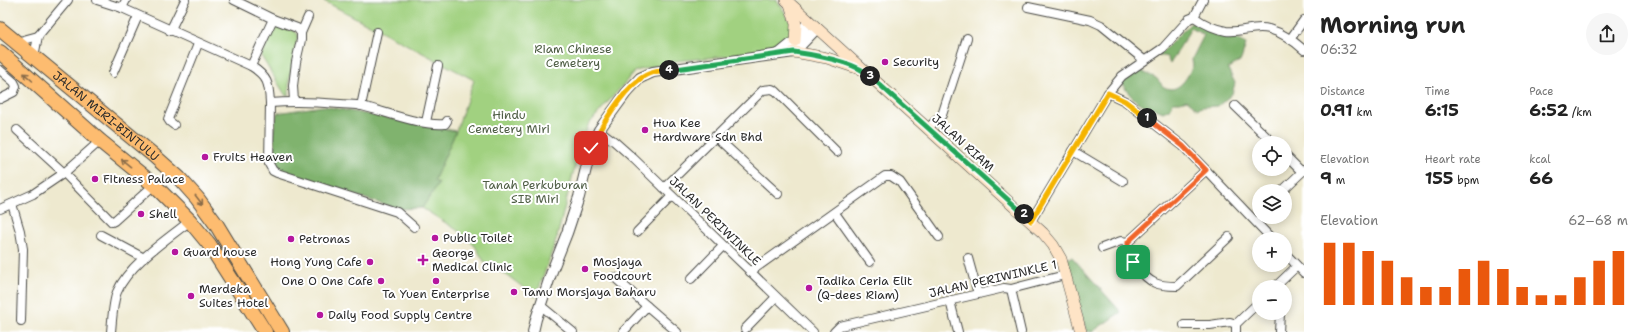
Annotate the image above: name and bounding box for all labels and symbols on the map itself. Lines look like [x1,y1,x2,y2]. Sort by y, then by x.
park label: Riam Chinese Cemetery [534,41,612,71]
place label: Security [893,54,939,70]
marker: Security [880,57,890,67]
pin: 4 [659,60,679,80]
pin: 3 [860,66,880,86]
street label: JALAN MIRI-BINTULU [49,67,162,165]
one-way arrow [23,73,33,82]
park label: Hindu Cemetery Miri [468,107,550,137]
pin: 1 [1137,108,1157,128]
street label: JALAN RIAM [928,111,998,176]
place label: Hua Kee Hardware Sdn Bhd [653,115,763,145]
marker: Hua Kee Hardware Sdn Bhd [640,125,650,135]
pin [574,131,608,165]
place label: Fruits Heaven [213,149,293,165]
marker: Fruits Heaven [200,152,210,162]
one-way arrow [121,158,132,167]
place label: Fitness Palace [103,171,185,187]
street label: JALAN PERIWINKLE [666,173,764,269]
marker: Fitness Palace [90,174,100,184]
park label: Tanah Perkuburan SIB Miri [482,177,588,207]
one-way arrow [194,195,203,206]
pin: 2 [1014,204,1034,224]
place label: Shell [149,206,177,222]
marker: Shell [136,209,146,219]
place label: Public Toilet [443,230,512,246]
place label: Petronas [299,231,350,247]
marker: Public Toilet [430,233,440,243]
marker: Petronas [286,234,296,244]
place label: Guard house [183,244,257,260]
place label: George Medical Clinic [432,245,512,275]
pin [1116,245,1150,279]
marker: Guard house [170,247,180,257]
place label: Hong Yung Cafe [270,254,362,270]
marker: George Medical Clinic [417,254,429,266]
place label: Mosjaya Foodcourt [593,254,652,284]
marker: Hong Yung Cafe [365,257,375,267]
street label: JALAN PERIWINKLE 1 [928,257,1058,301]
marker: Mosjaya Foodcourt [580,264,590,274]
place label: One O One Cafe [281,273,373,289]
place label: Tadika Ceria Elit (Q-dees Riam) [817,273,912,303]
marker: One O One Cafe [376,276,386,286]
marker: Ta Yuen Enterprise [431,276,441,286]
place label: Merdeka Suites Hotel [199,281,269,311]
marker: Tadika Ceria Elit (Q-dees Riam) [804,283,814,293]
place label: Tamu Morsjaya Baharu [522,284,656,300]
place label: Ta Yuen Enterprise [382,286,490,302]
marker: Tamu Morsjaya Baharu [509,287,519,297]
marker: Merdeka Suites Hotel [186,291,196,301]
place label: Daily Food Supply Centre [328,307,472,323]
marker: Daily Food Supply Centre [315,310,325,320]

